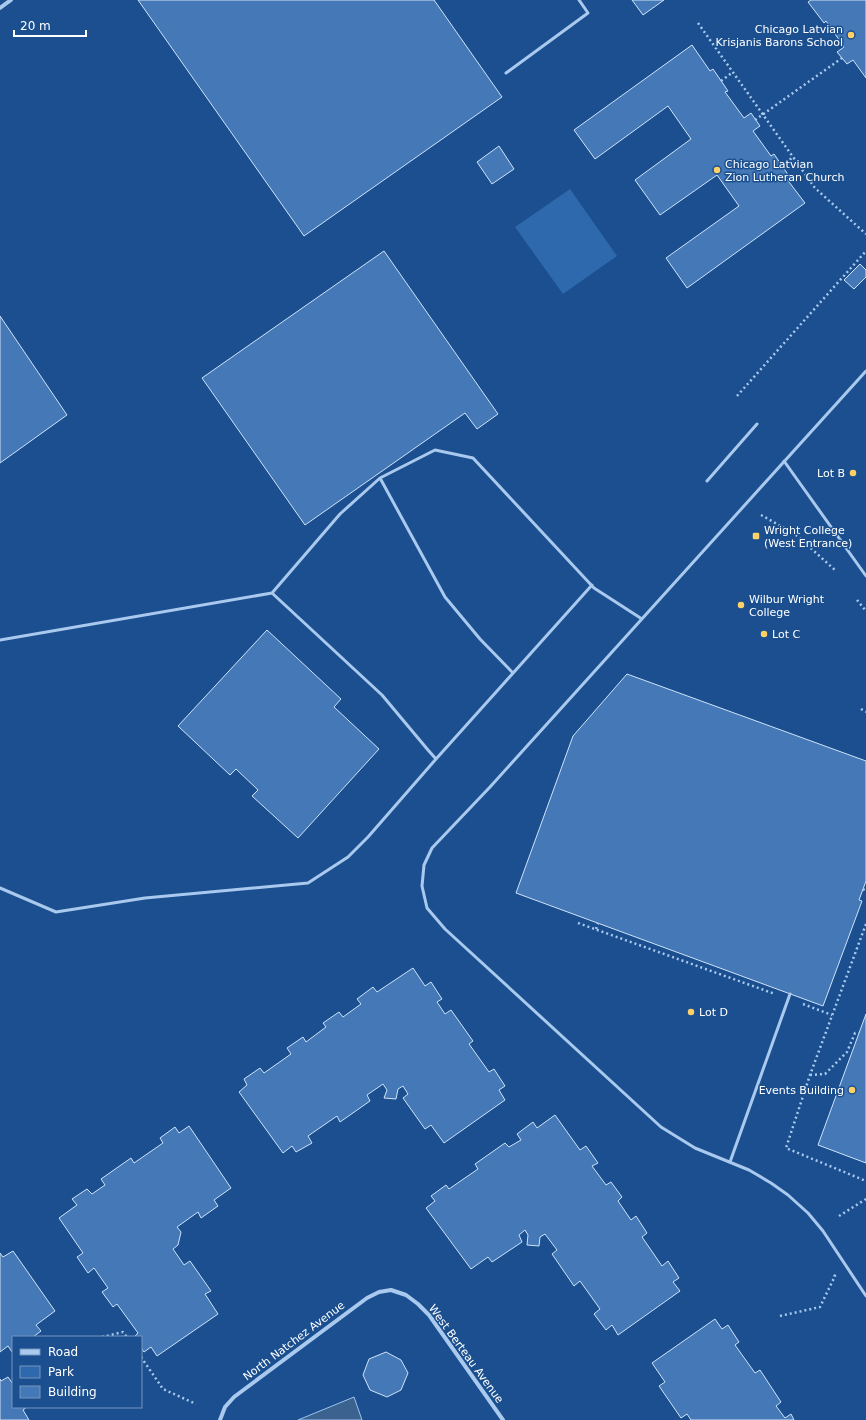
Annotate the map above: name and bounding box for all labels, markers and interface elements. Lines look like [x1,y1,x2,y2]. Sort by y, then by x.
scale bar [14,12,86,38]
text: 20 m [20,19,51,33]
place label: Chicago Latvian Krisjanis Barons School [715,23,843,49]
marker: Chicago Latvian Krisjanis Barons School [846,30,856,40]
place label: Chicago Latvian Zion Lutheran Church [725,158,844,184]
marker: Chicago Latvian Zion Lutheran Church [712,165,722,175]
place label: Lot B [817,467,845,480]
marker: Lot B [848,468,858,478]
place label: Wright College (West Entrance) [764,524,852,550]
marker: Wright College (West Entrance) [751,531,761,541]
place label: Wilbur Wright College [749,593,825,619]
marker: Wilbur Wright College [736,600,746,610]
place label: Lot C [772,628,800,641]
marker: Lot C [759,629,769,639]
place label: Lot D [699,1006,728,1019]
marker: Lot D [686,1007,696,1017]
place label: Events Building [759,1084,844,1097]
marker: Events Building [847,1085,857,1095]
street label: North Natchez Avenue [241,1299,347,1383]
street label: West Berteau Avenue [426,1302,506,1406]
legend [12,1336,142,1408]
text: Road [48,1345,78,1359]
text: Park [48,1365,74,1379]
text: Building [48,1385,97,1399]

